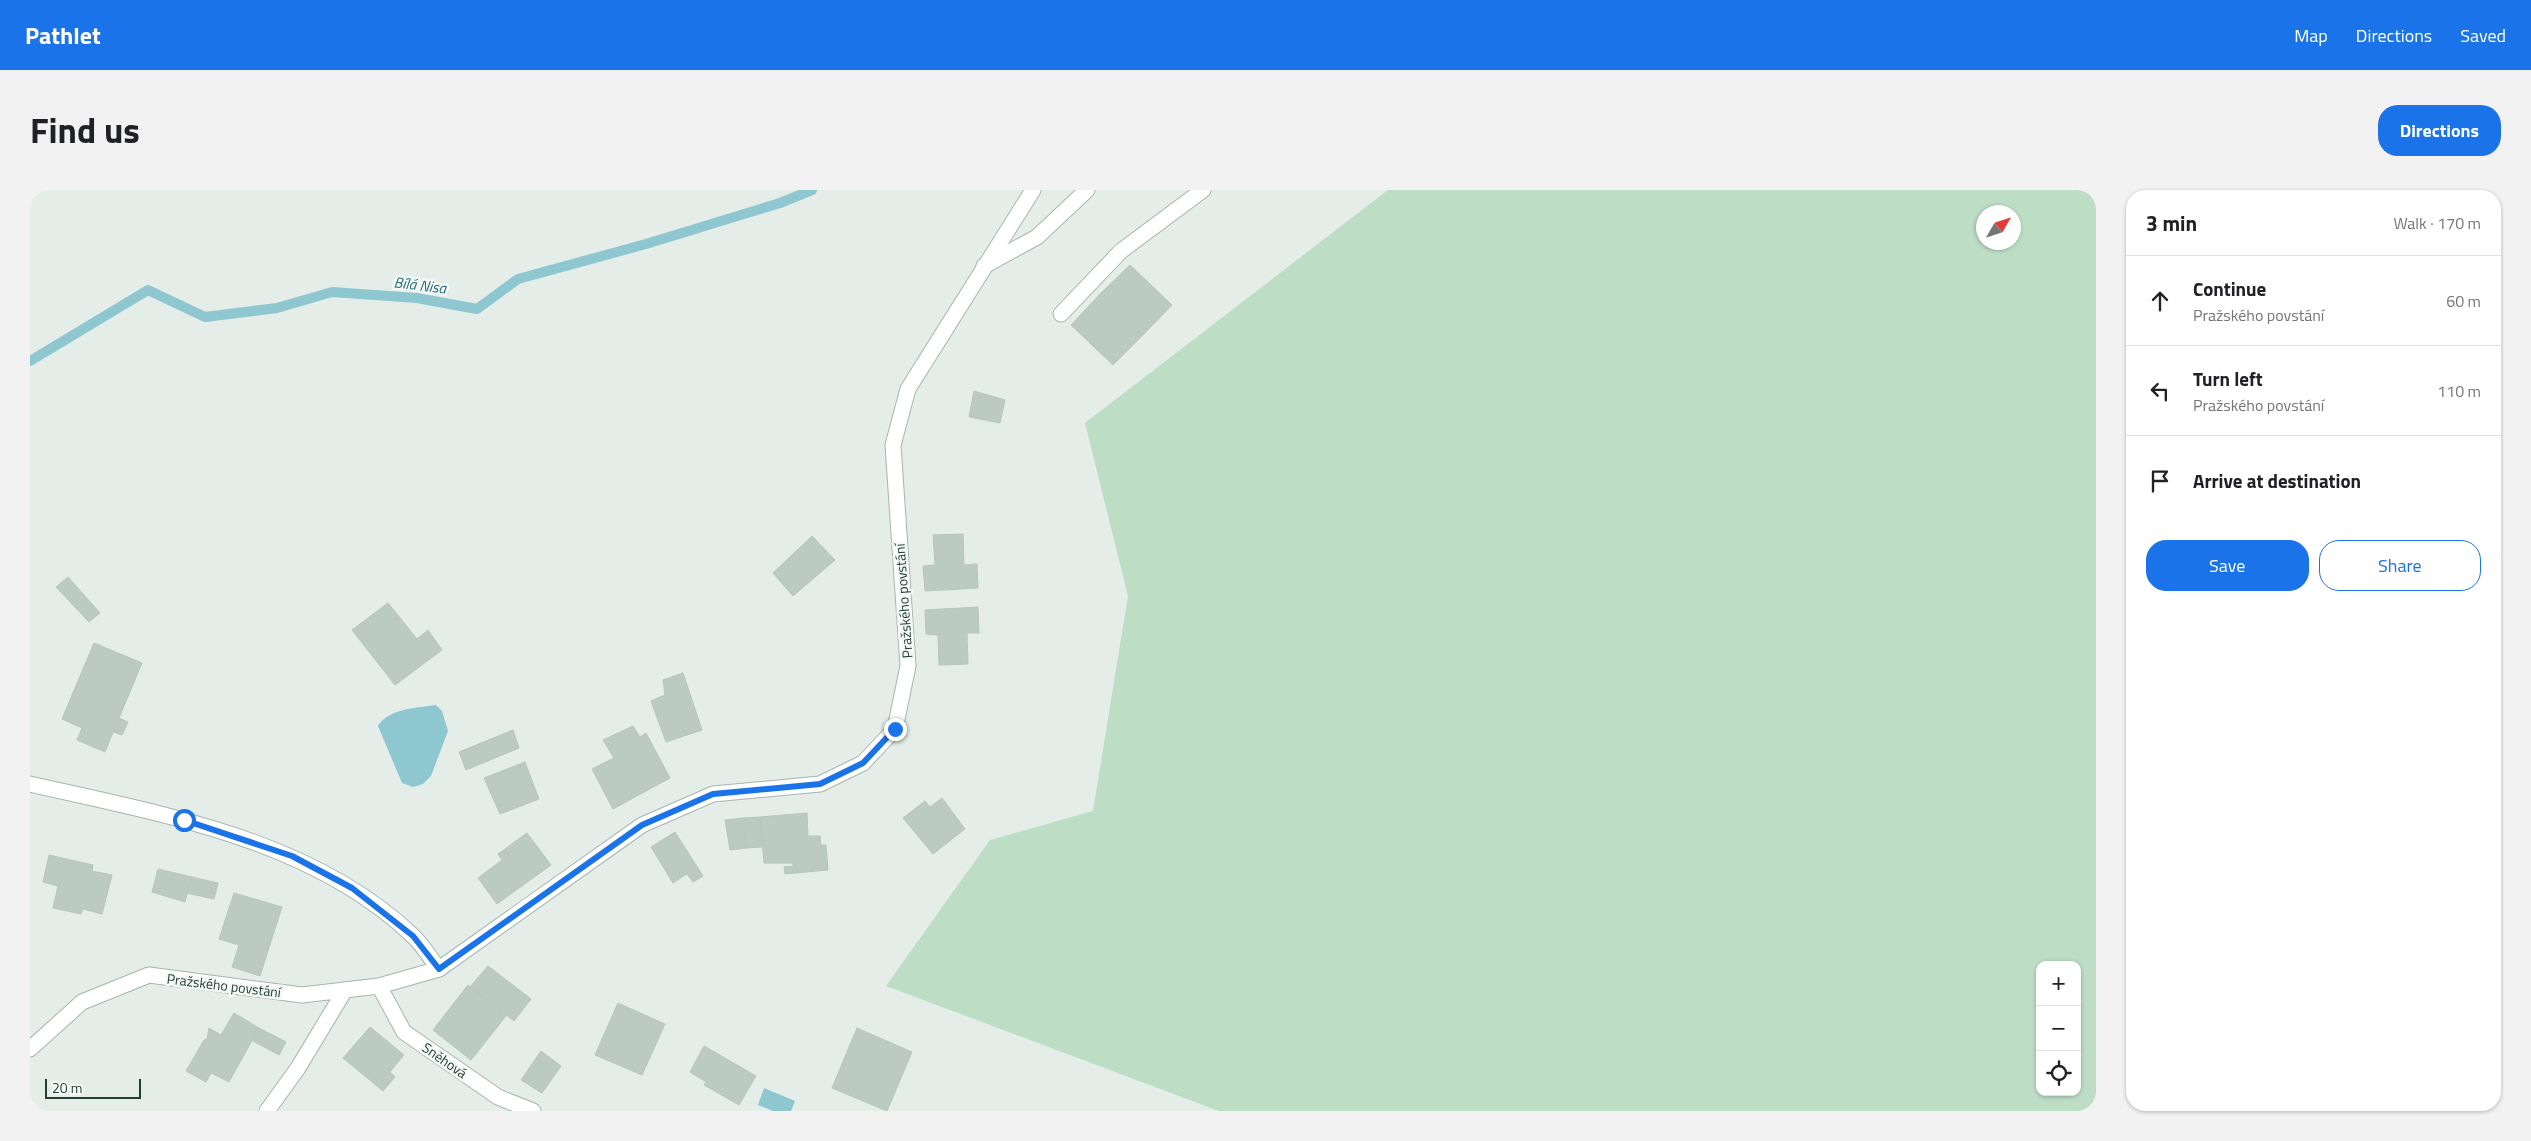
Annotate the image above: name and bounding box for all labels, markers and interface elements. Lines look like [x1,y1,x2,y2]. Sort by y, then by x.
text: Pathlet [25,17,101,53]
text: Map [2294,22,2328,49]
text: Directions [2356,22,2432,49]
text: Saved [2460,22,2506,49]
text: Find us [30,103,140,157]
button: Directions [2378,105,2501,156]
north arrow [1976,205,2021,250]
text: 3 min [2146,207,2197,239]
text: Walk · 170 m [2393,211,2481,235]
water label: Bílá Nisa [393,270,449,300]
text: Continue [2193,274,2266,303]
icon: ahead [2146,287,2174,315]
text: 60 m [2446,289,2481,313]
text: Pražského povstání [2193,303,2324,327]
text: Turn left [2193,364,2263,393]
icon: left [2146,377,2174,405]
text: 110 m [2437,379,2481,403]
text: Pražského povstání [2193,393,2324,417]
text: Arrive at destination [2193,466,2361,495]
icon: arrive [2146,467,2174,495]
button: Save [2146,540,2309,591]
button: Share [2319,540,2481,591]
street label: Pražského povstání [888,542,917,659]
route end [884,718,907,741]
route start [173,809,196,832]
map controls [2036,961,2081,1096]
button: + [2036,961,2081,1006]
street label: Pražského povstání [166,968,283,1003]
button: − [2036,1006,2081,1051]
street label: Sněhová [418,1037,472,1083]
button: locate [2036,1051,2081,1096]
scale bar [45,1076,141,1099]
text: 20 m [52,1077,82,1098]

